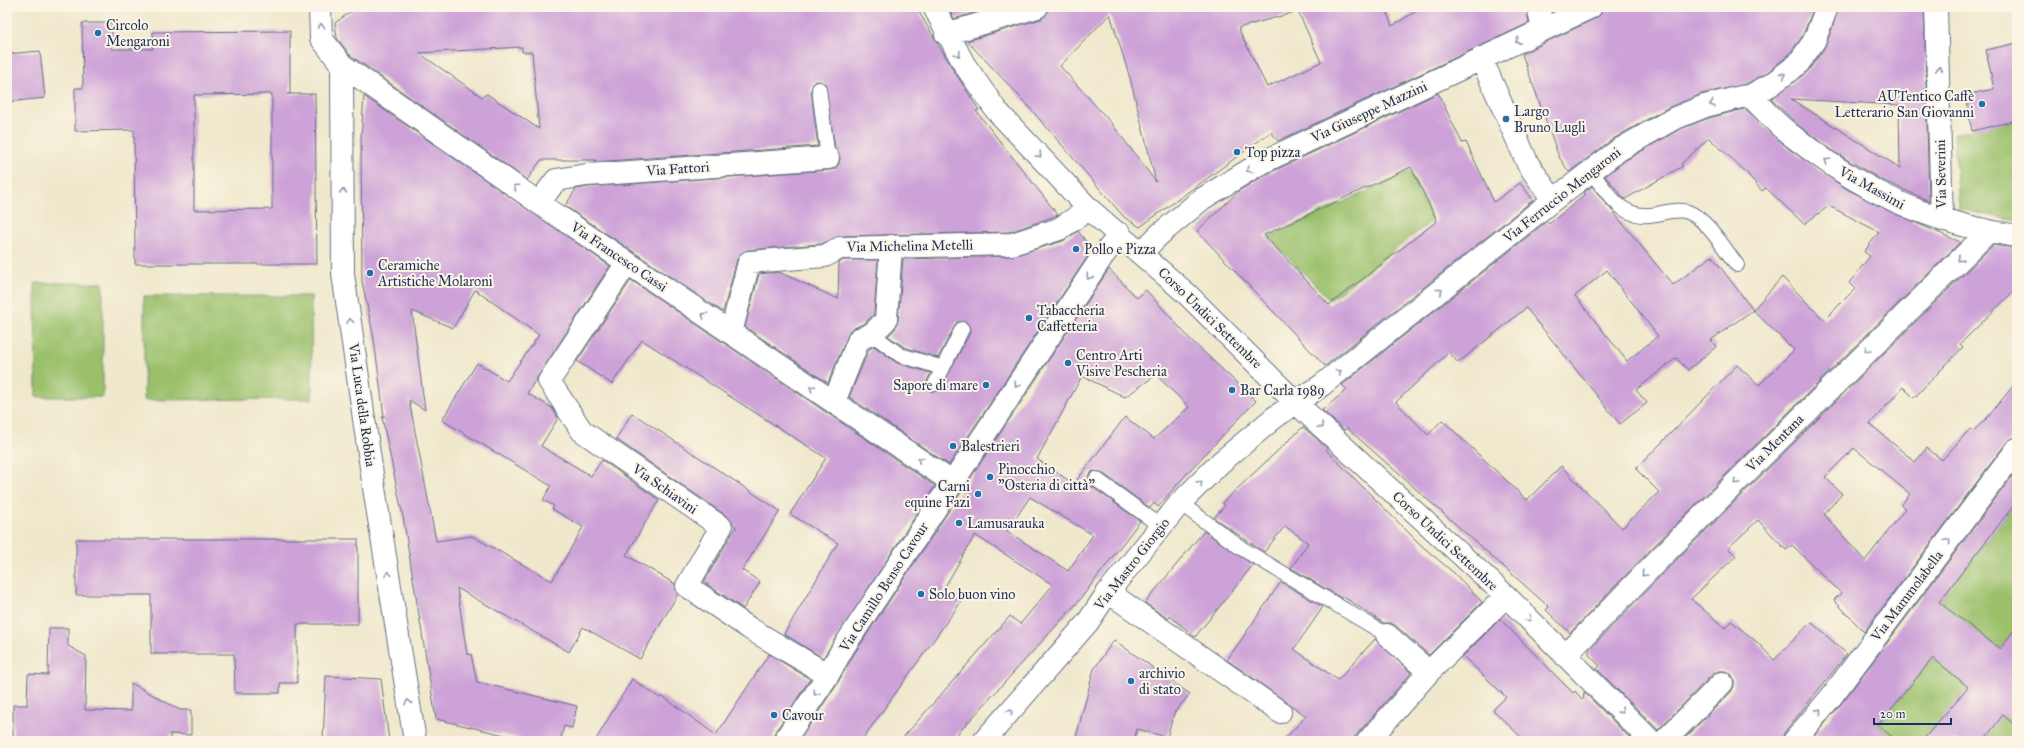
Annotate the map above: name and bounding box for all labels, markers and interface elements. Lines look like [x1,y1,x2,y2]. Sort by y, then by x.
place label: Circolo Mengaroni [106,17,170,50]
one-way arrow [317,23,325,29]
marker: Circolo Mengaroni [93,28,103,38]
one-way arrow [1514,36,1522,44]
one-way arrow [954,50,961,57]
one-way arrow [1935,66,1943,72]
one-way arrow [1779,73,1786,80]
street label: Via Giuseppe Mazzini [1307,78,1430,147]
place label: AUTentico Caffè Letterario San Giovanni [1835,88,1974,121]
marker: AUTentico Caffè Letterario San Giovanni [1977,99,1987,109]
one-way arrow [1709,100,1715,108]
place label: Largo Bruno Lugli [1514,103,1586,136]
marker: Largo Bruno Lugli [1501,114,1511,124]
street label: Via Severini [1932,139,1950,210]
place label: Top pizza [1245,144,1300,161]
street label: Via Ferruccio Mengaroni [1499,144,1624,247]
marker: Top pizza [1232,147,1242,157]
one-way arrow [1034,150,1041,158]
street label: Via Fattori [645,158,710,180]
one-way arrow [1824,159,1831,166]
street label: Via Massimi [1835,162,1908,213]
one-way arrow [1246,166,1253,173]
one-way arrow [513,185,520,192]
one-way arrow [339,188,347,194]
street label: Via Francesco Cassi [567,218,671,296]
street label: Via Michelina Metelli [846,236,974,256]
place label: Pollo e Pizza [1084,241,1156,258]
marker: Pollo e Pizza [1071,244,1081,254]
one-way arrow [1957,254,1965,262]
place label: Ceramiche Artistiche Molaroni [377,257,493,290]
street label: Corso Undici Settembre [1154,264,1266,372]
marker: Ceramiche Artistiche Molaroni [365,268,375,278]
one-way arrow [1086,273,1093,280]
one-way arrow [1436,288,1443,295]
place label: Tabaccheria Caffetteria [1037,302,1105,335]
one-way arrow [702,313,709,320]
marker: Tabaccheria Caffetteria [1024,313,1034,323]
one-way arrow [346,318,355,324]
street label: Via Luca della Robbia [345,341,379,468]
one-way arrow [1864,345,1872,353]
place label: Centro Arti Visive Pescheria [1075,347,1167,380]
marker: Centro Arti Visive Pescheria [1063,358,1073,368]
one-way arrow [1334,370,1341,377]
place label: Sapore di mare [893,377,978,394]
marker: Sapore di mare [981,380,991,390]
one-way arrow [1014,381,1022,388]
place label: Bar Carla 1989 [1240,382,1325,399]
one-way arrow [809,385,816,393]
marker: Bar Carla 1989 [1227,385,1237,395]
street label: Via Mentana [1742,411,1807,476]
one-way arrow [1316,421,1323,428]
place label: Balestrieri [961,438,1020,455]
marker: Balestrieri [948,441,958,451]
one-way arrow [917,457,924,465]
street label: Via Schiavini [628,460,701,518]
place label: Pinocchio "Osteria di città" [998,461,1096,494]
marker: Pinocchio "Osteria di città" [985,472,995,482]
one-way arrow [1733,477,1741,485]
place label: Carni equine Fazi [905,478,970,512]
one-way arrow [1195,480,1203,488]
street label: Corso Undici Settembre [1389,488,1501,594]
marker: Carni equine Fazi [973,489,983,499]
place label: Lamusarauka [967,515,1045,532]
street label: Via Mastro Giorgio [1090,515,1173,614]
street label: Via Camillo Benso Cavour [835,518,933,656]
marker: Lamusarauka [954,518,964,528]
one-way arrow [1943,538,1950,545]
street label: Via Mammolabella [1867,547,1947,646]
one-way arrow [1641,569,1649,577]
one-way arrow [384,571,393,577]
place label: Solo buon vino [929,586,1015,603]
marker: Solo buon vino [916,589,926,599]
one-way arrow [1524,614,1532,622]
place label: archivio di stato [1139,665,1185,698]
marker: archivio di stato [1126,676,1136,686]
one-way arrow [813,689,820,696]
one-way arrow [405,699,413,706]
scale bar [1874,700,1951,726]
one-way arrow [1616,706,1624,714]
place label: Cavour [782,707,825,724]
text: 20 m [1880,707,1906,721]
one-way arrow [1005,709,1012,716]
one-way arrow [1814,709,1821,716]
marker: Cavour [769,710,779,720]

